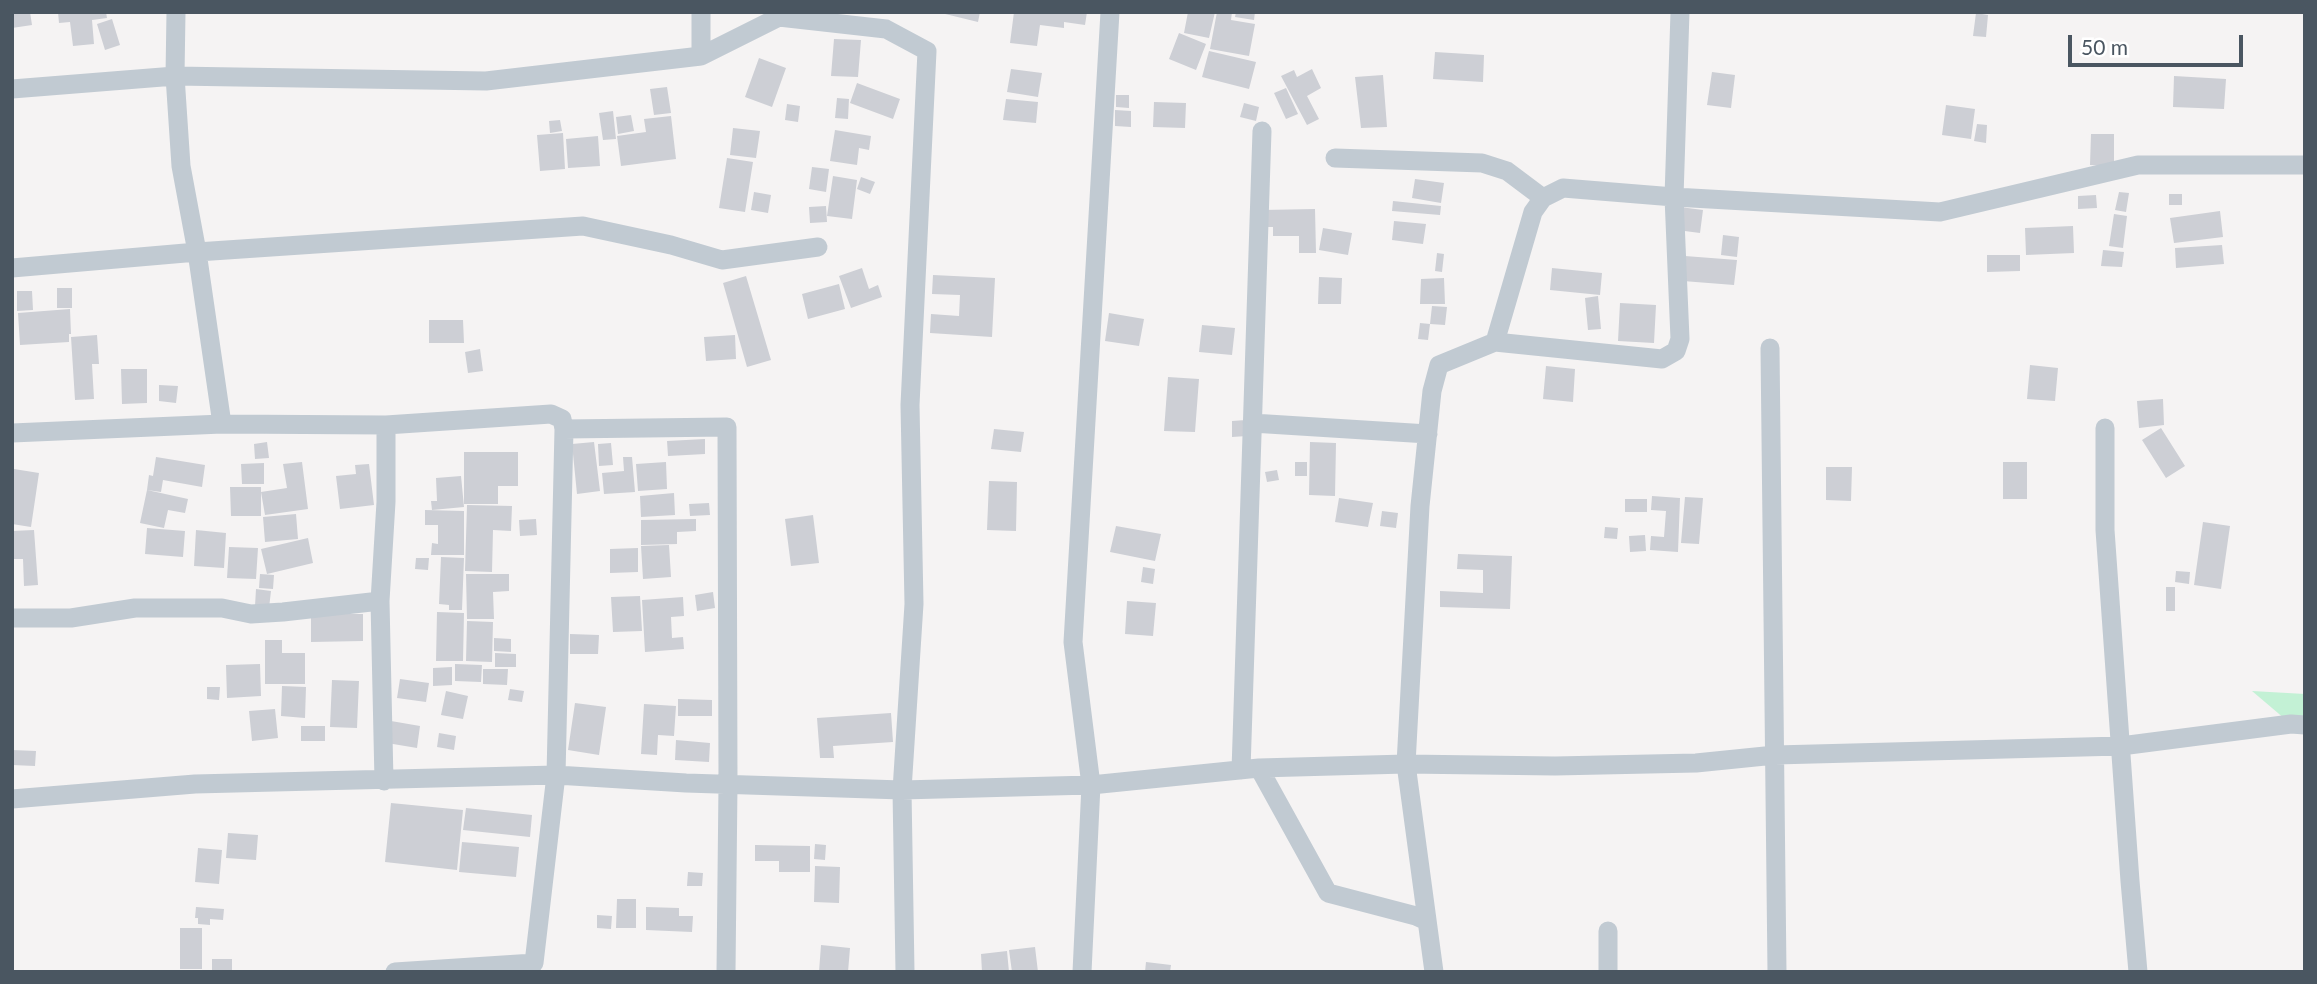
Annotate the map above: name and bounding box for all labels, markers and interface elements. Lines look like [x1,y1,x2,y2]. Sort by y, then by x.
scale bar [2072,21,2247,65]
text: 50 m [2081,34,2128,59]

